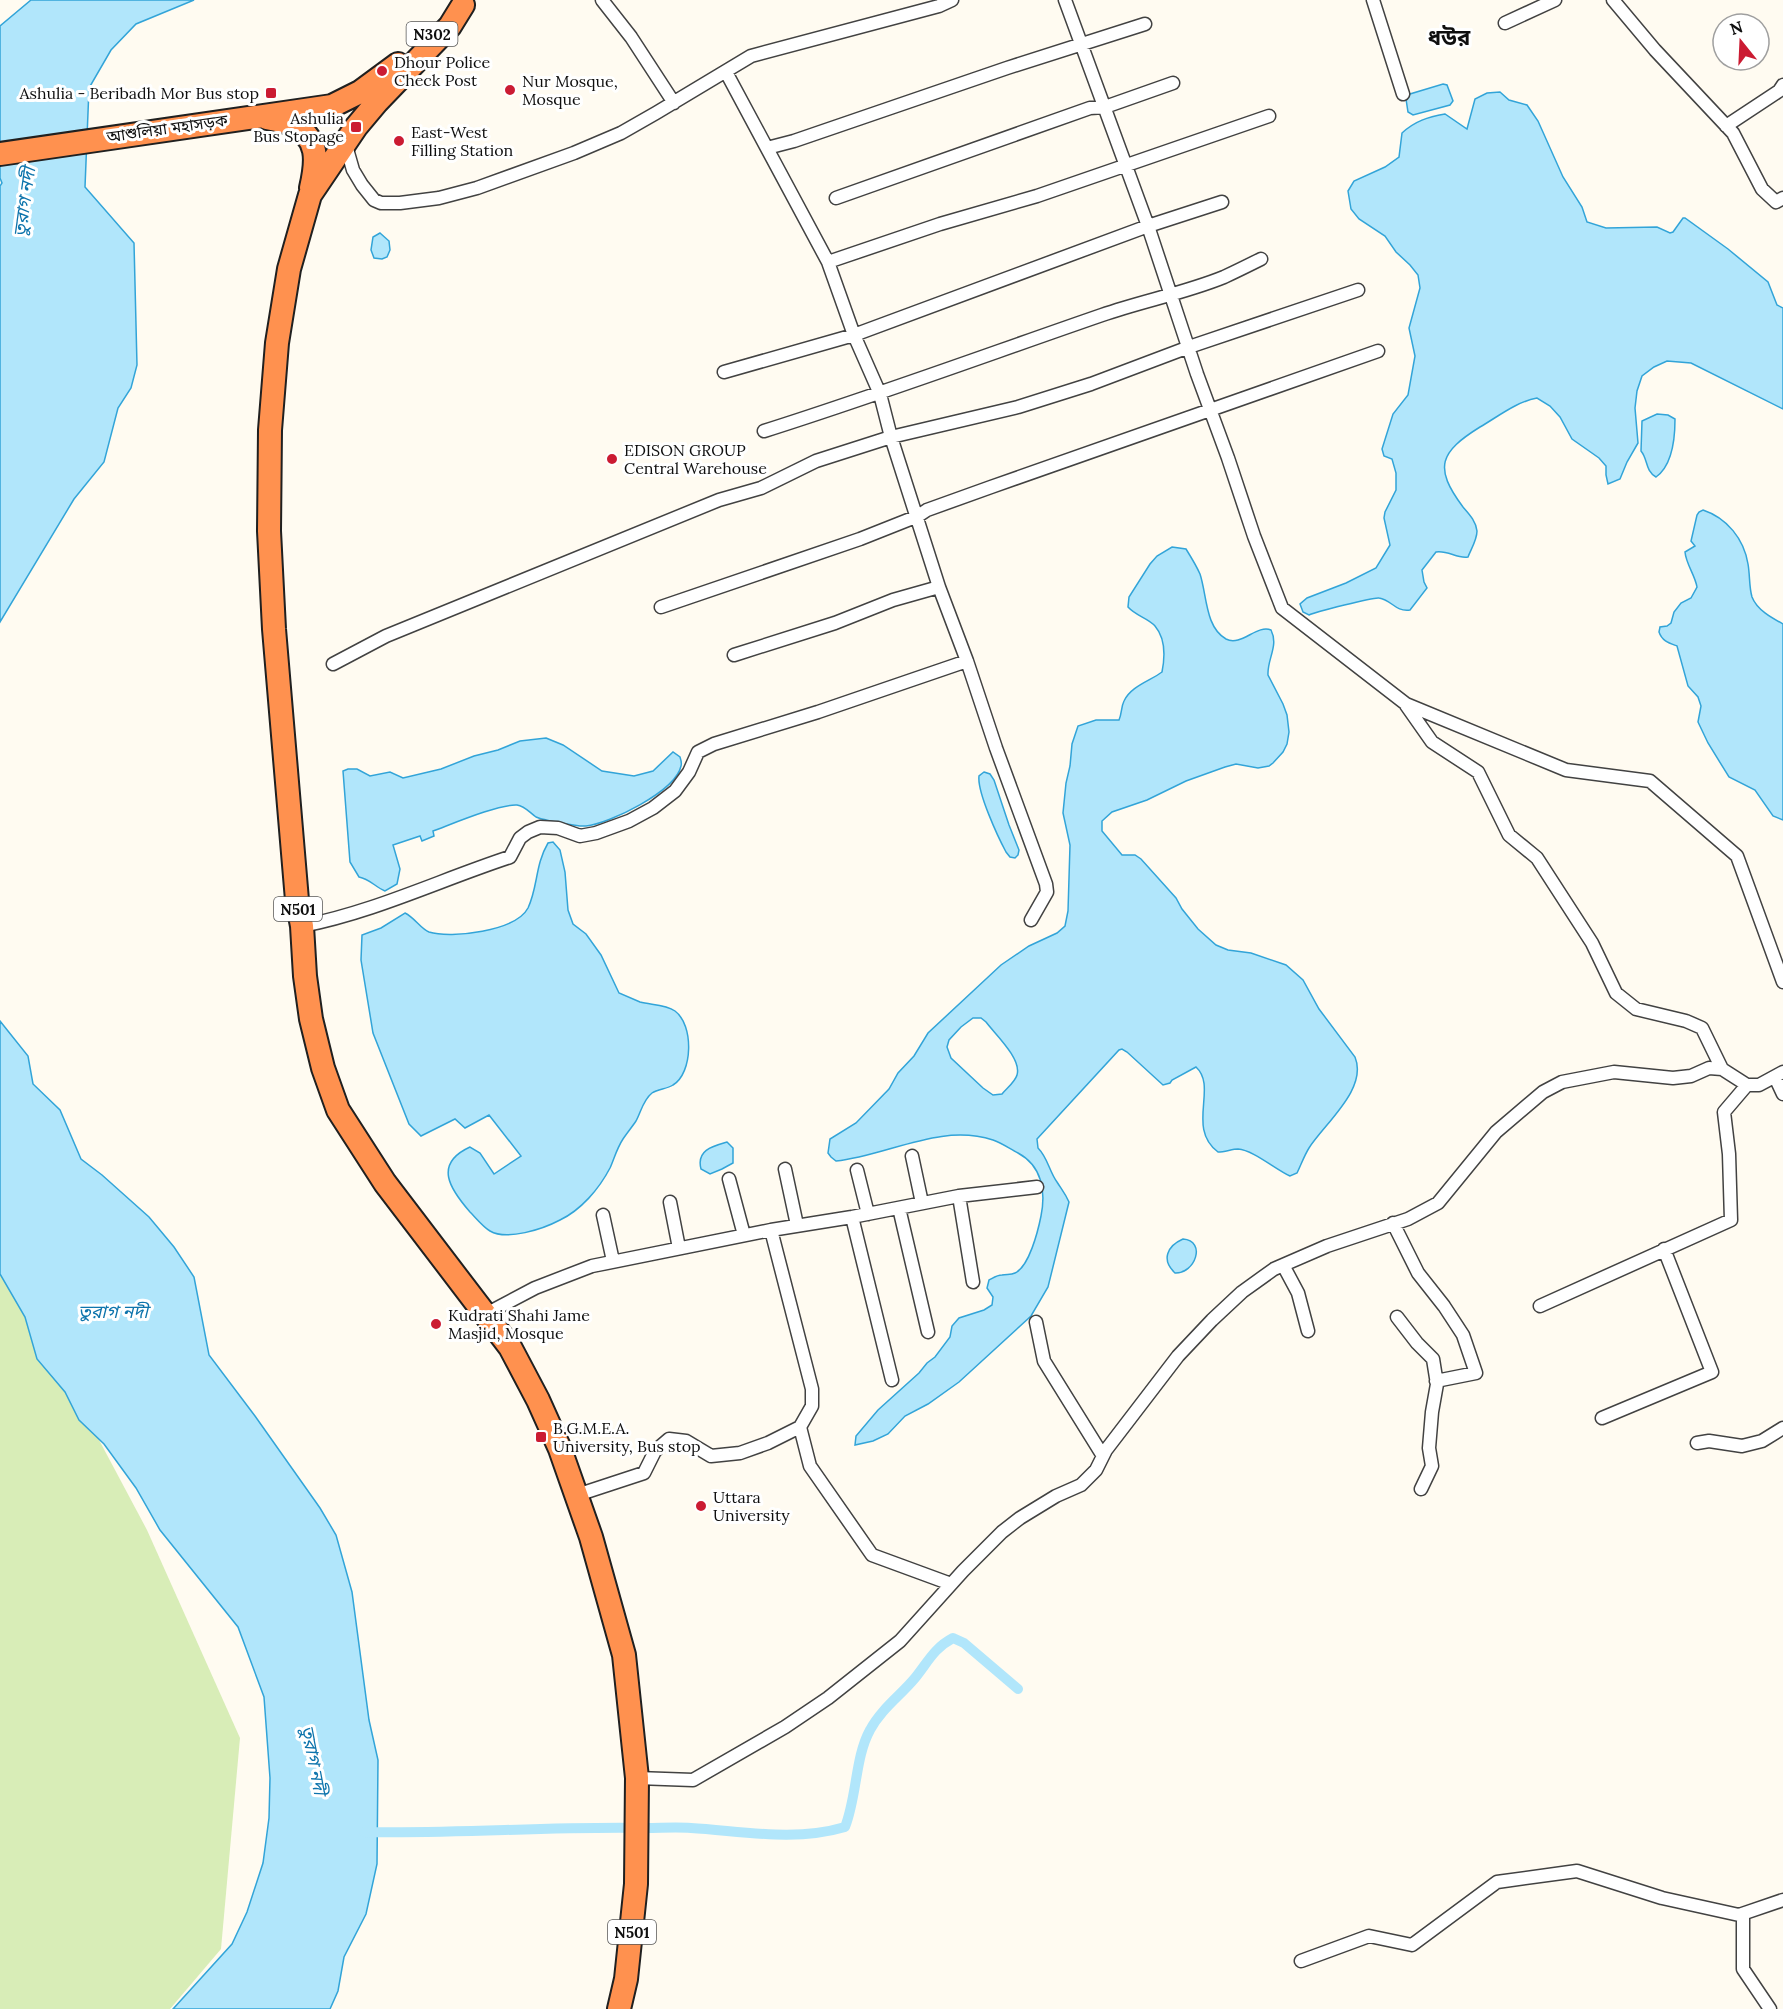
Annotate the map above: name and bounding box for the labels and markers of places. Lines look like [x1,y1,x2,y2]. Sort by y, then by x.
place label: Dhour Police Check Post [394,52,491,90]
marker: Dhour Police Check Post [375,64,389,78]
place label: Nur Mosque, Mosque [522,71,618,109]
place label: Ashulia - Beribadh Mor Bus stop [19,83,259,103]
marker: Nur Mosque, Mosque [503,83,517,97]
marker: Ashulia - Beribadh Mor Bus stop [264,86,278,100]
place label: Ashulia Bus Stopage [253,108,344,146]
marker: Ashulia Bus Stopage [349,120,363,134]
place label: East-West Filling Station [411,122,514,160]
marker: East-West Filling Station [392,134,406,148]
place label: EDISON GROUP Central Warehouse [624,440,767,478]
marker: EDISON GROUP Central Warehouse [605,452,619,466]
place label: Kudrati Shahi Jame Masjid, Mosque [448,1305,590,1343]
marker: Kudrati Shahi Jame Masjid, Mosque [429,1317,443,1331]
place label: B.G.M.E.A. University, Bus stop [553,1418,701,1456]
marker: B.G.M.E.A. University, Bus stop [534,1430,548,1444]
place label: Uttara University [713,1487,790,1525]
marker: Uttara University [694,1499,708,1513]

